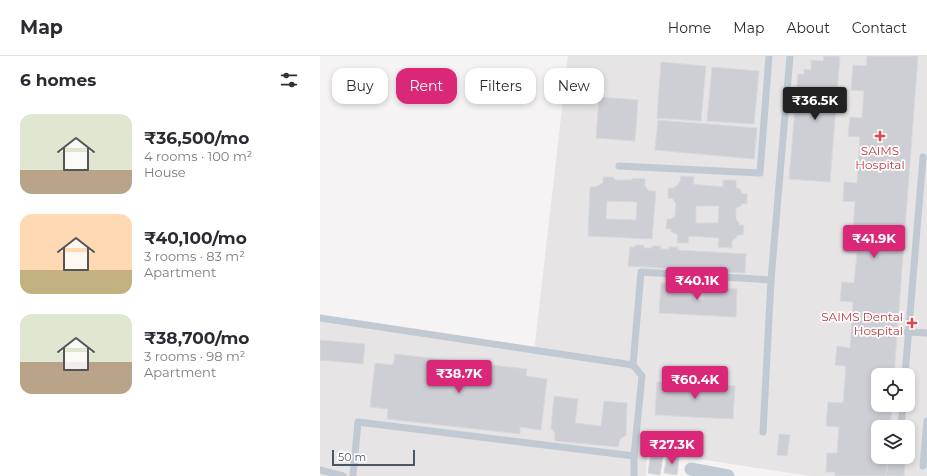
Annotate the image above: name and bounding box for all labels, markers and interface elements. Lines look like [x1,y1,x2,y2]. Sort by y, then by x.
text: Map [20,16,63,39]
text: Home [668,19,711,37]
text: Map [733,19,764,37]
text: About [786,19,830,37]
text: Contact [852,19,907,37]
chip: Buy [332,68,388,104]
chip: Rent [396,68,457,104]
chip: Filters [465,68,536,104]
chip: New [544,68,604,104]
icon: filters [278,69,300,91]
text: 6 homes [20,70,96,90]
pin: ₹36.5K [782,87,848,121]
text: ₹36.5K [792,92,838,108]
text: ₹36,500/mo [144,128,249,148]
icon: home [52,130,100,178]
marker: SAIMS Hospital [874,130,886,142]
place label: SAIMS Hospital [855,143,905,172]
text: 4 rooms · 100 m² [144,148,252,164]
text: House [144,164,186,180]
pin: ₹41.9K [841,225,907,259]
text: ₹40,100/mo [144,228,247,248]
icon: home [52,230,100,278]
text: ₹41.9K [852,230,896,246]
text: 3 rooms · 83 m² [144,248,245,264]
text: Apartment [144,264,216,280]
pin: ₹40.1K [664,267,730,301]
text: ₹40.1K [675,272,719,288]
place label: SAIMS Dental Hospital [821,309,903,338]
marker: SAIMS Dental Hospital [906,317,918,329]
text: ₹38,700/mo [144,328,250,348]
icon: home [52,330,100,378]
text: 3 rooms · 98 m² [144,348,245,364]
pin: ₹38.7K [426,360,492,394]
text: Apartment [144,364,216,380]
text: ₹38.7K [436,365,482,381]
pin: ₹60.4K [662,366,728,400]
map controls [871,368,915,464]
button: locate [871,368,915,412]
text: ₹60.4K [671,371,719,387]
button: layers [871,420,915,464]
pin: ₹27.3K [639,431,705,465]
text: ₹27.3K [649,436,695,452]
scale bar [332,448,415,467]
text: 50 m [338,450,366,464]

